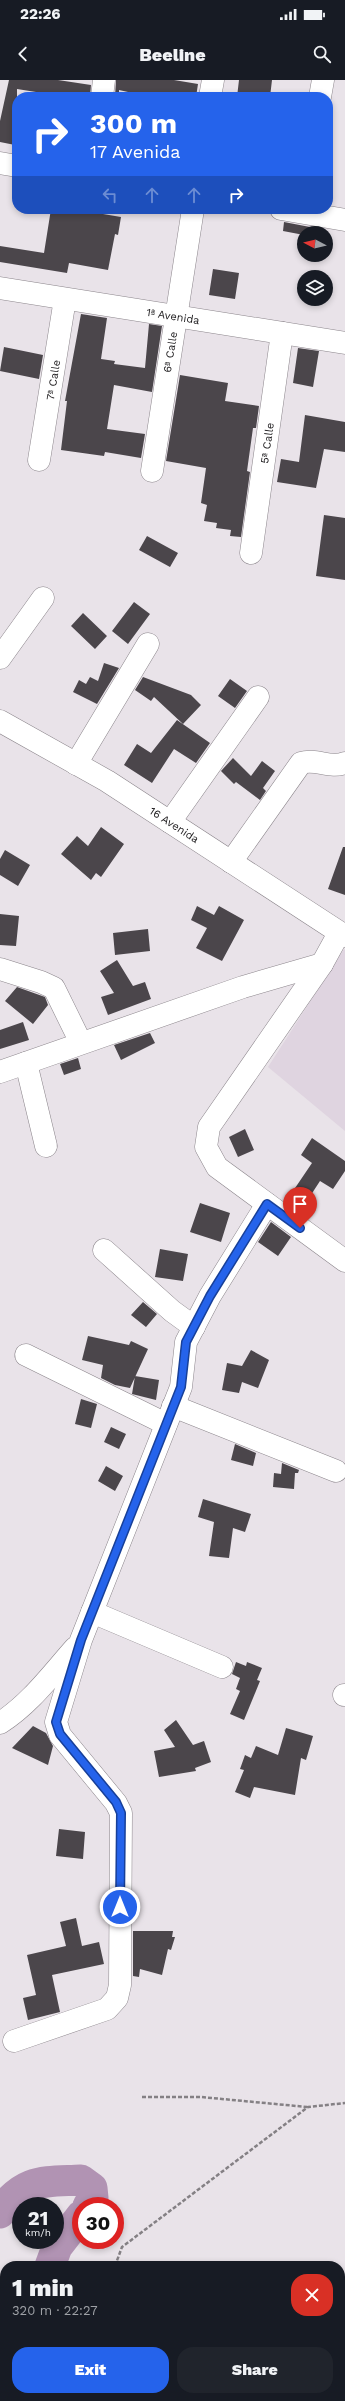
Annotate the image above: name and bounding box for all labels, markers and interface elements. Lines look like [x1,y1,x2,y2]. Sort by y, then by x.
text: 22:26 [20,5,61,23]
icon: back [12,43,34,65]
icon: search [311,43,333,65]
text: Beeline [139,44,206,65]
text: 300 m [90,107,177,140]
icon: right [24,108,76,160]
text: 17 Avenida [90,141,180,162]
icon: left [99,184,121,206]
icon: ahead [141,184,163,206]
icon: ahead [183,184,205,206]
icon: right [225,184,247,206]
north arrow [297,226,333,262]
map controls [297,226,333,306]
button: layers [297,270,333,306]
street label: 1ª Avenida [145,306,200,327]
street label: 6ª Calle [161,331,180,374]
street label: 7ª Calle [44,359,63,401]
street label: 5ª Calle [258,422,277,464]
street label: 16 Avenida [147,804,201,846]
pin [283,1187,317,1228]
icon: arrive [289,1193,311,1215]
position arrow [99,1886,141,1928]
speed limit sign: 30 [72,2197,124,2249]
text: 21 [28,2206,48,2230]
text: km/h [25,2227,51,2238]
text: 1 min [12,2274,74,2302]
button: close [291,2274,333,2316]
text: 320 m · 22:27 [12,2303,98,2318]
button: Exit [12,2347,169,2393]
button: Share [177,2347,333,2393]

